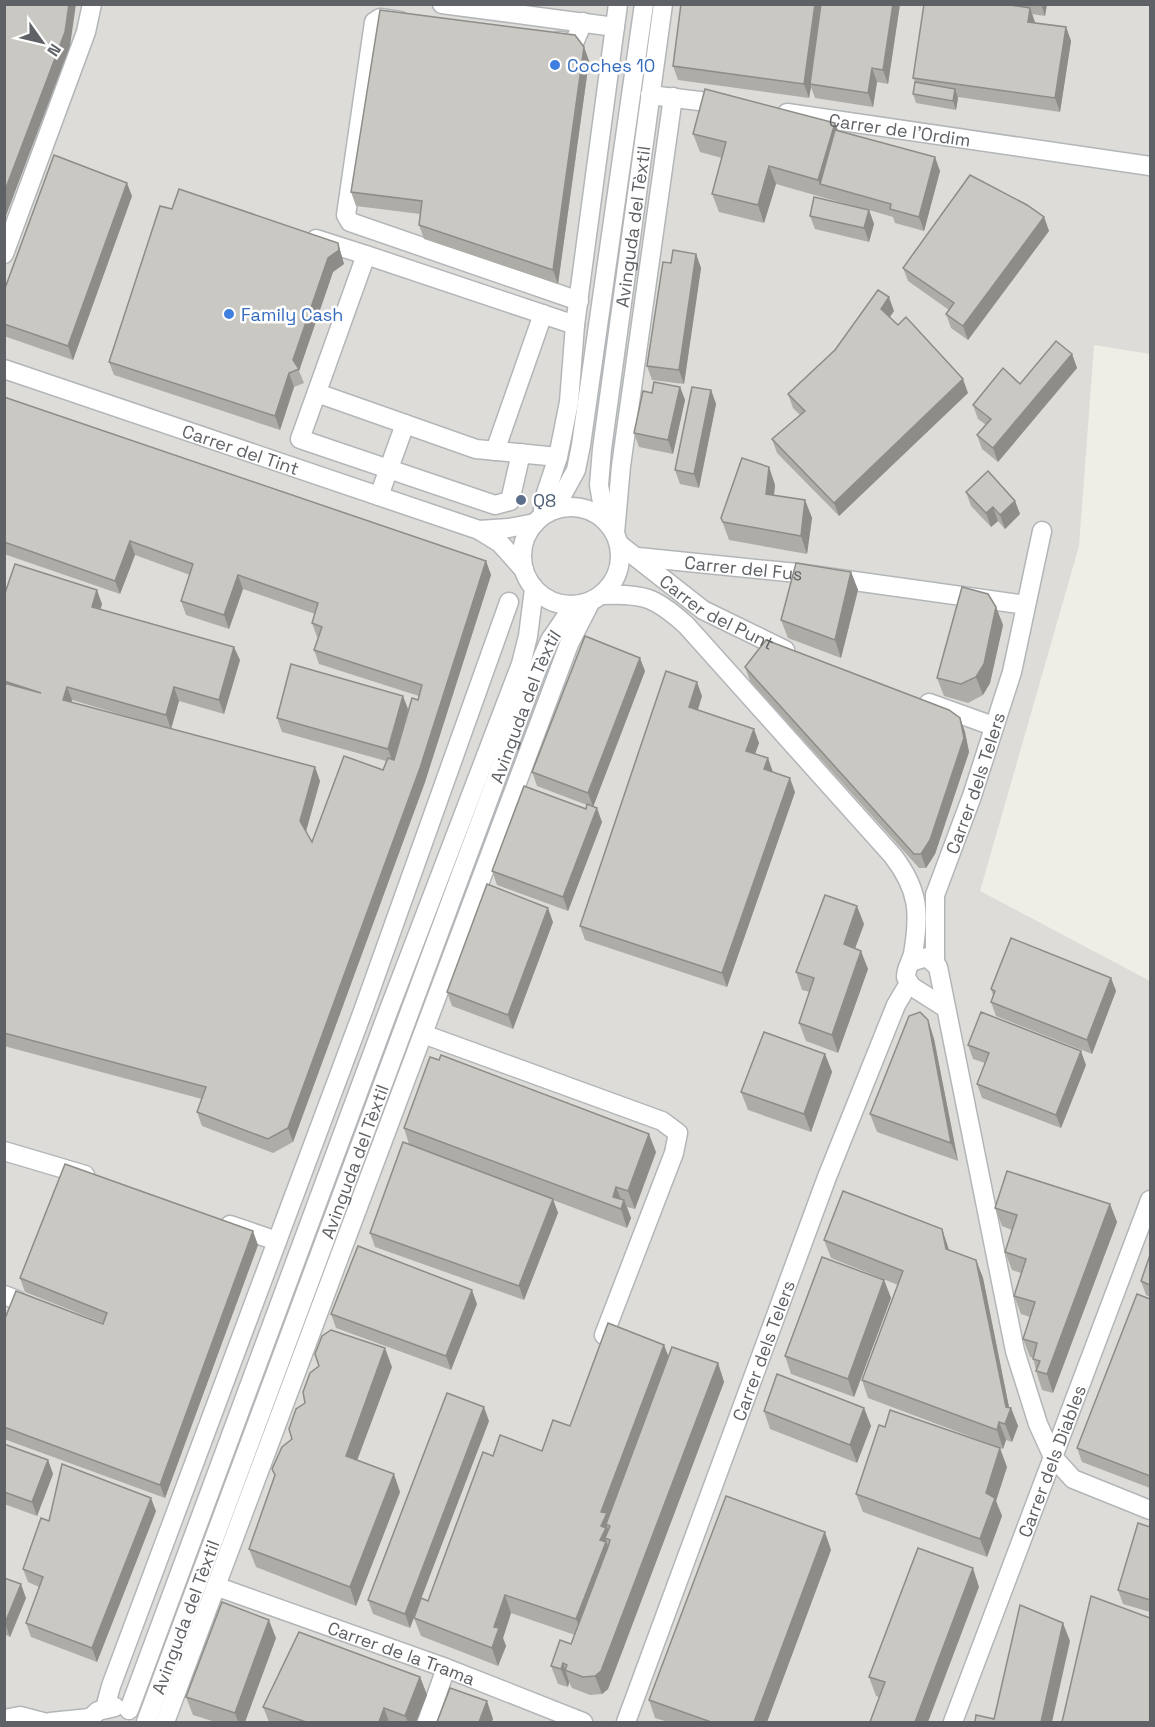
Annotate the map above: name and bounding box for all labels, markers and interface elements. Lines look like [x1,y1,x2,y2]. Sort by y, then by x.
north arrow [12,12,72,72]
text: N [42,40,66,60]
place label: Coches 10 [567,54,655,77]
marker: Coches 10 [548,58,562,72]
street label: Carrer de l'Ordim [827,108,972,151]
street label: Avinguda del Tèxtil [610,144,655,309]
place label: Family Cash [241,303,343,326]
marker: Family Cash [222,307,236,321]
street label: Carrer del Tint [179,419,302,480]
place label: Q8 [533,489,556,512]
marker: Q8 [514,493,528,507]
street label: Carrer del Fus [683,550,804,585]
street label: Carrer del Punt [655,569,778,655]
street label: Avinguda del Tèxtil [484,625,565,786]
street label: Carrer dels Telers [940,709,1010,857]
street label: Avinguda del Tèxtil [315,1081,393,1242]
street label: Carrer dels Telers [727,1277,799,1424]
street label: Carrer dels Diables [1012,1382,1091,1540]
street label: Avinguda del Tèxtil [146,1537,224,1697]
street label: Carrer de la Trama [325,1615,479,1690]

